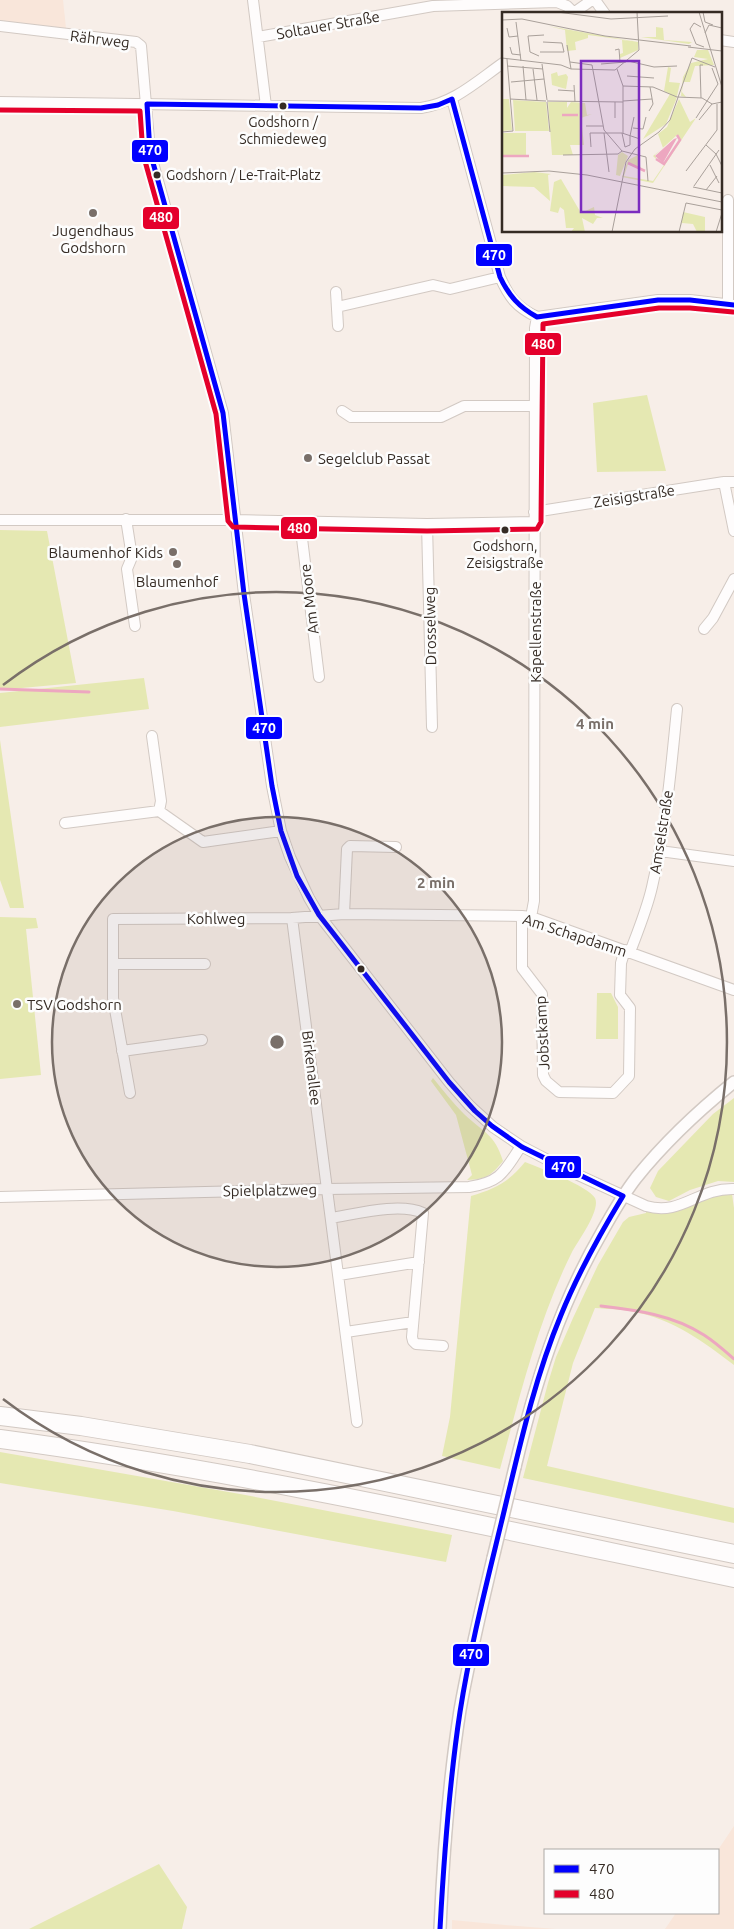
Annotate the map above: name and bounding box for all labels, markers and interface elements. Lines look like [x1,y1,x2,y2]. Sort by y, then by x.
street label: Soltauer Straße [275,8,381,42]
inset map [502,12,722,232]
street label: Rährweg [69,27,131,51]
marker: Godshorn / Schmiedeweg [278,101,288,111]
place label: Godshorn / Schmiedeweg [239,114,327,147]
line badge: 470 [131,139,169,163]
text: 470 [138,142,162,158]
place label: Godshorn / Le-Trait-Platz [166,167,321,183]
marker: Godshorn / Le-Trait-Platz [152,170,162,180]
line badge: 480 [142,206,180,230]
marker: Jugendhaus Godshorn [87,207,99,219]
text: 480 [149,209,173,225]
place label: Jugendhaus Godshorn [52,222,134,256]
line badge: 470 [475,243,513,267]
text: 470 [482,247,506,263]
line badge: 480 [524,332,562,356]
text: 480 [531,336,555,352]
place label: Segelclub Passat [318,450,430,467]
marker: Segelclub Passat [302,452,314,464]
street label: Zeisigstraße [592,481,676,511]
line badge: 480 [280,516,318,540]
text: 480 [287,520,311,536]
marker: Godshorn, Zeisigstraße [500,525,510,535]
place label: Godshorn, Zeisigstraße [467,538,543,571]
place label: Blaumenhof Kids [49,544,163,561]
marker: Blaumenhof Kids [167,546,179,558]
marker: Blaumenhof [171,558,183,570]
street label: Am Moore [296,563,322,635]
place label: Blaumenhof [136,573,219,590]
street label: Kapellenstraße [527,581,544,683]
street label: Drosselweg [421,586,439,666]
text: 4 min [576,715,614,732]
line badge: 470 [245,716,283,740]
text: 470 [252,720,276,736]
street label: Amselstraße [646,789,676,875]
text: 2 min [417,874,455,891]
street label: Kohlweg [187,910,245,927]
street label: Am Schapdamm [521,910,629,960]
unlabelled marker [356,964,366,974]
street label: Jobstkamp [532,995,552,1071]
place label: TSV Godshorn [27,996,122,1013]
marker: TSV Godshorn [11,998,23,1010]
street label: Birkenallee [299,1030,325,1106]
centre of rings [268,1033,286,1051]
line badge: 470 [544,1155,582,1179]
text: 470 [551,1159,575,1175]
street label: Spielplatzweg [223,1181,317,1199]
line badge: 470 [452,1643,490,1667]
text: 470 [459,1646,483,1662]
legend [544,1849,719,1914]
text: 470 [589,1860,614,1877]
text: 480 [589,1885,614,1902]

